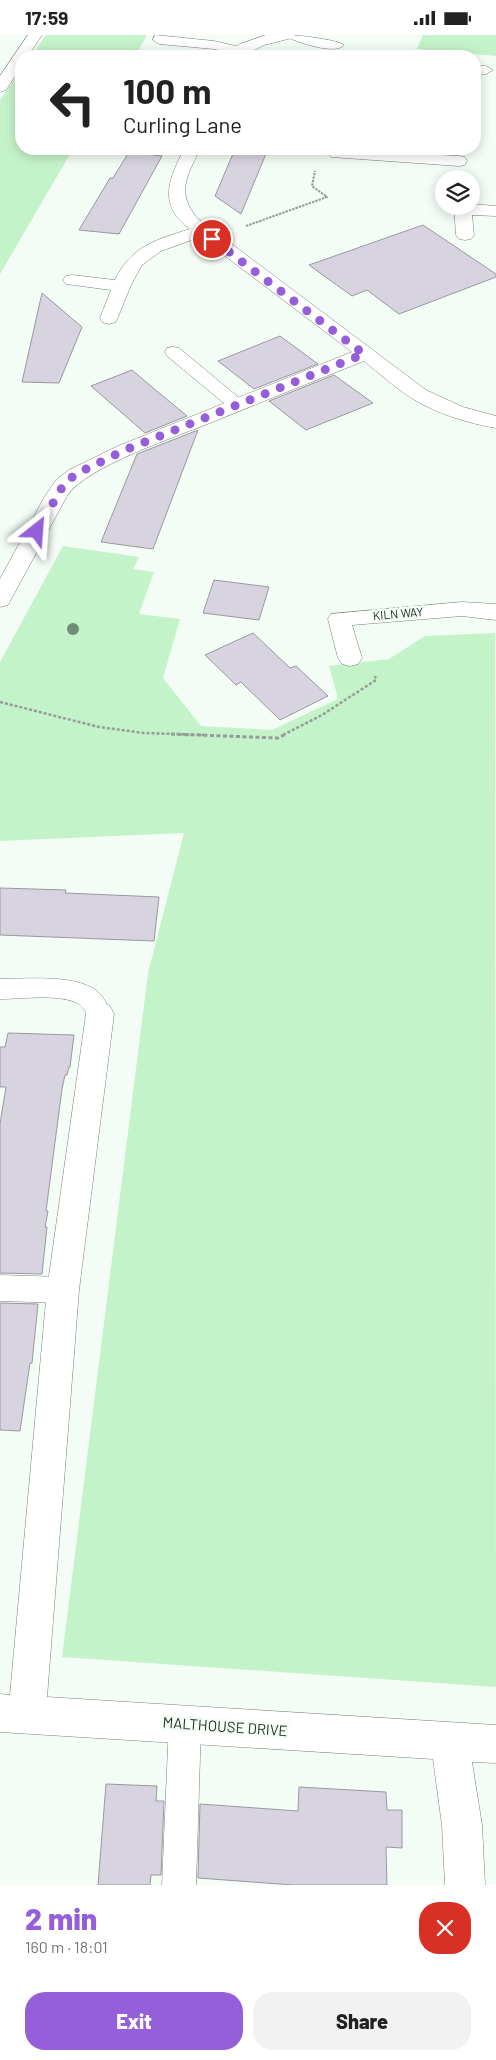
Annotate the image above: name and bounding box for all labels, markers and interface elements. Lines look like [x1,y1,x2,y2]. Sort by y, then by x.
text: 17:59 [25,6,68,29]
text: 100 m [123,69,212,111]
icon: left [40,70,105,135]
text: Curling Lane [123,111,242,137]
map controls [435,170,480,215]
button: layers [435,170,480,215]
pin [191,218,233,260]
icon: arrive [198,225,226,253]
position arrow [10,504,62,556]
street label: KILN WAY [372,604,424,622]
street label: MALTHOUSE DRIVE [162,1713,288,1739]
text: 2 min [25,1900,97,1936]
button: close [419,1902,471,1954]
text: 160 m · 18:01 [25,1937,108,1956]
button: Exit [25,1992,243,2050]
button: Share [253,1992,471,2050]

